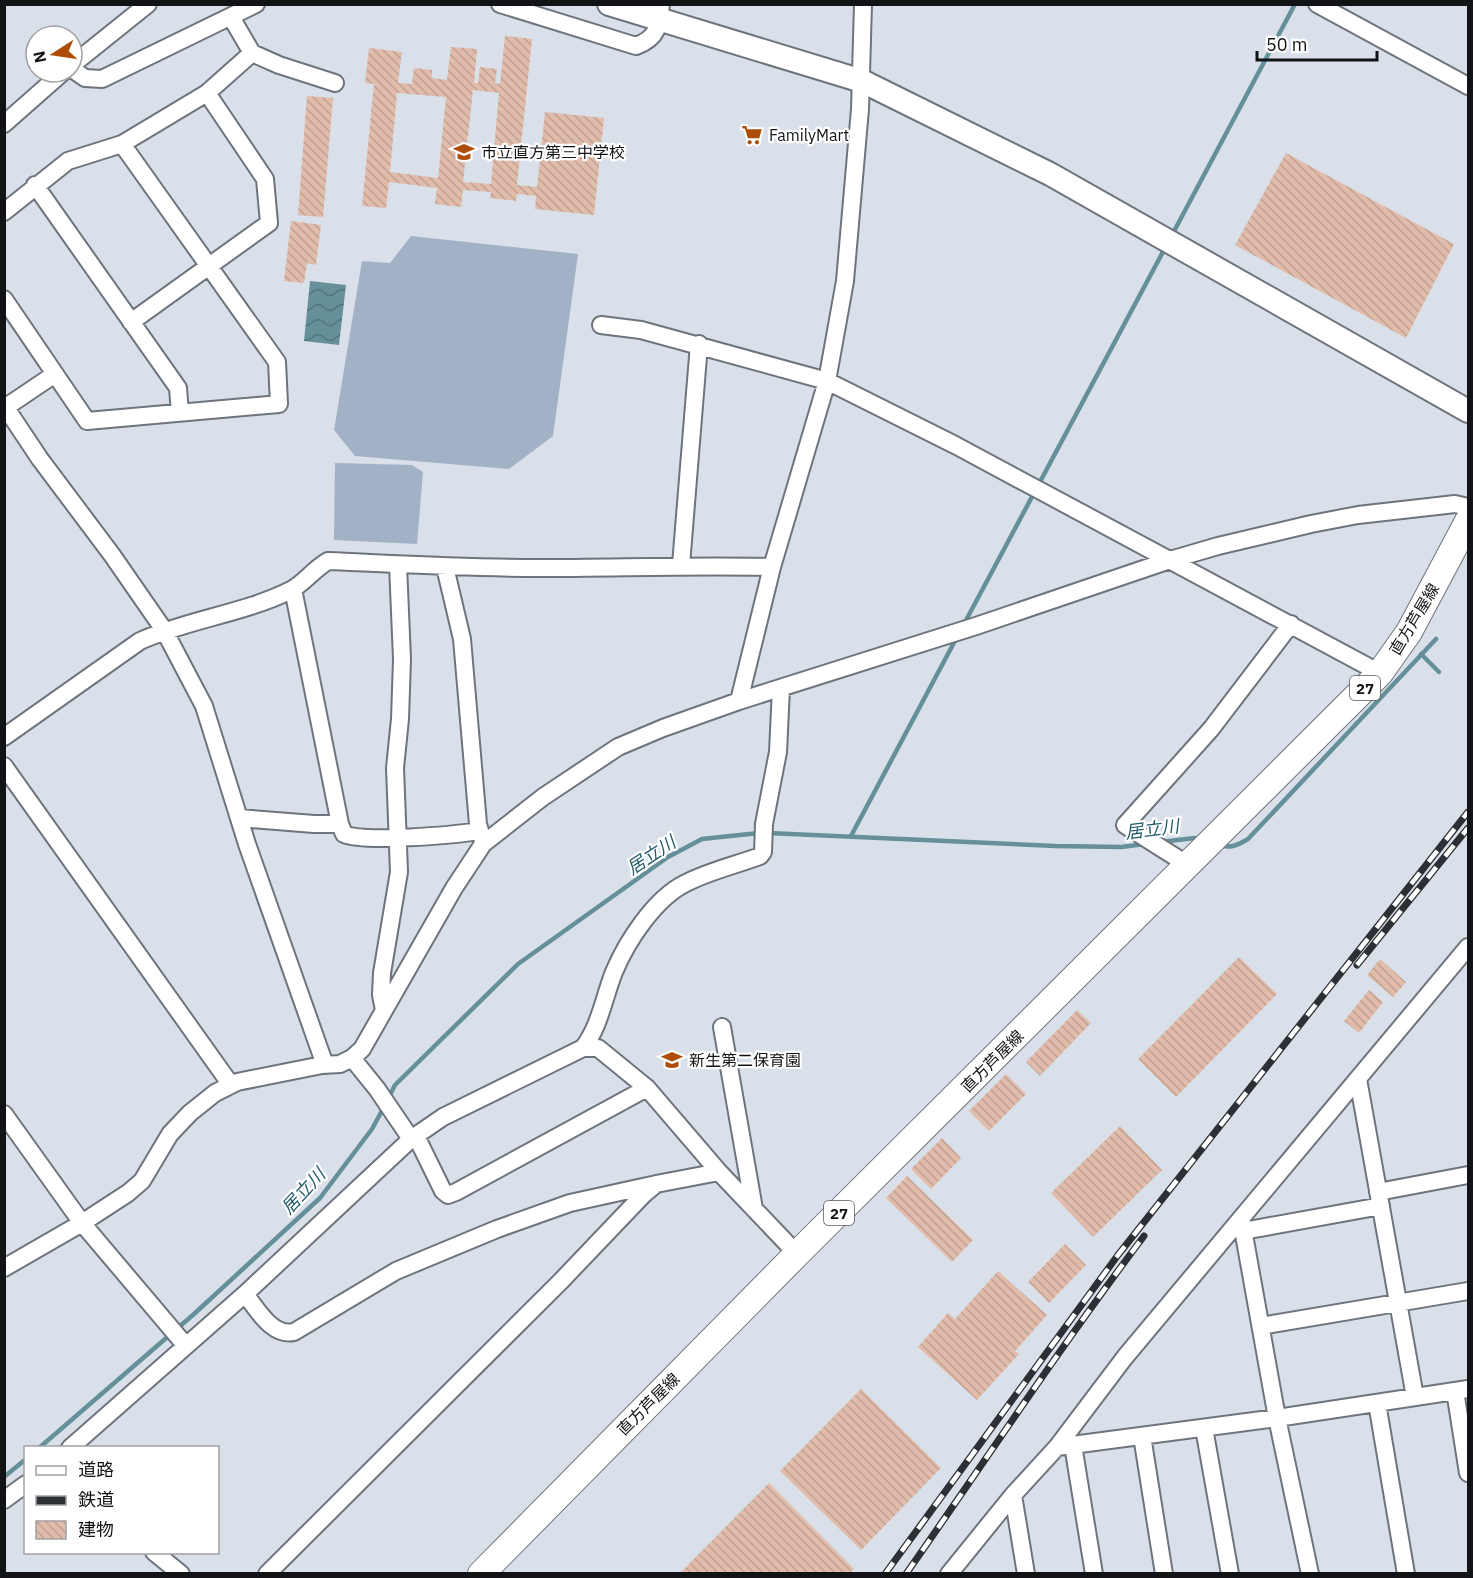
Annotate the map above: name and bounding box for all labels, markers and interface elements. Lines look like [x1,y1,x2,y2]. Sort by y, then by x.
north arrow [24,24,84,84]
scale bar [1257,24,1377,62]
text: 50 m [1266,33,1308,56]
text: N [28,49,50,65]
supermarket icon: FamilyMart [740,123,764,147]
place label: FamilyMart [769,125,849,145]
school or university icon: 市立直方第三中学校 [452,140,476,164]
place label: 市立直方第三中学校 [481,142,625,162]
street label: 直方芦屋線 [1385,580,1443,658]
road number: 27 [1350,676,1380,700]
water label: 居立川 [1124,814,1182,844]
water label: 居立川 [622,830,682,879]
street label: 直方芦屋線 [957,1026,1027,1096]
school or university icon: 新生第二保育園 [660,1048,684,1072]
place label: 新生第二保育園 [689,1050,801,1070]
water label: 居立川 [276,1162,331,1219]
road number: 27 [824,1201,854,1225]
street label: 直方芦屋線 [613,1369,683,1439]
legend [24,1446,219,1554]
text: 道路 [78,1458,114,1481]
text: 鉄道 [78,1488,114,1511]
text: 建物 [78,1518,114,1541]

